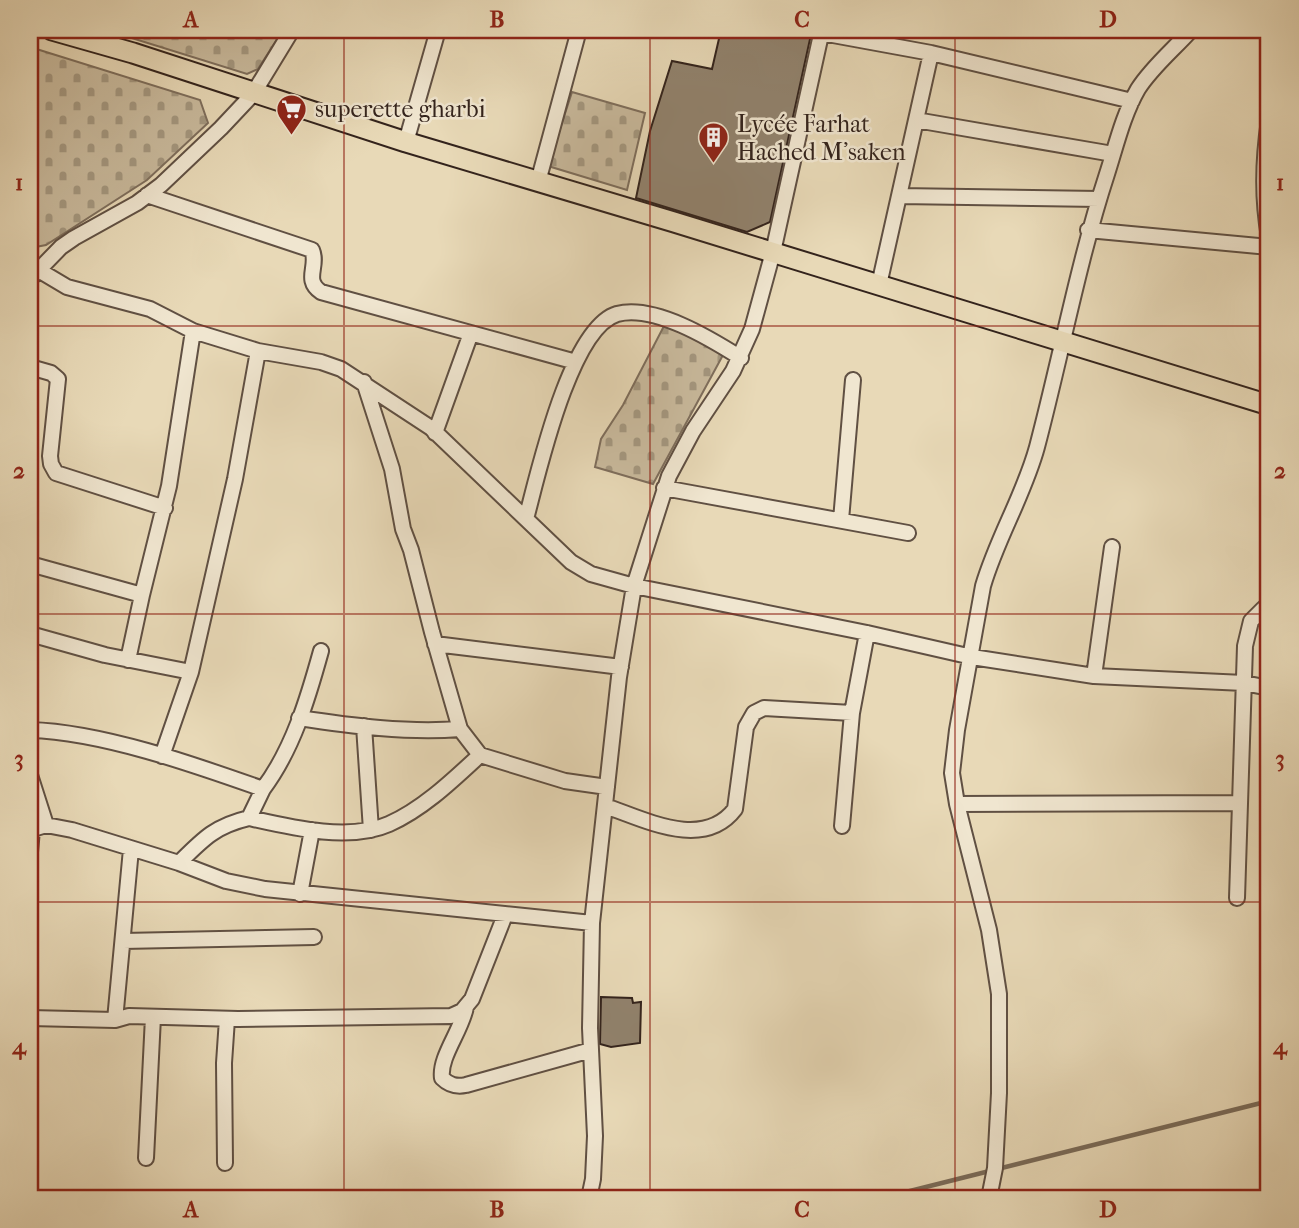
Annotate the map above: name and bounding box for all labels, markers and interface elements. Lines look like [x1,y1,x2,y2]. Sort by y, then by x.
text: A [182,6,200,33]
text: B [490,6,505,33]
text: C [794,6,810,33]
text: D [1099,6,1117,33]
supermarket icon: superette gharbi [275,92,309,136]
place label: superette gharbi [315,95,486,123]
place label: Lycée Farhat Hached M'saken [737,110,906,166]
building icon: Lycée Farhat Hached M'saken [697,121,731,165]
text: 1 [15,169,23,196]
text: 1 [1276,169,1284,196]
text: 2 [13,457,25,484]
text: 2 [1274,457,1286,484]
text: 3 [14,745,24,772]
text: 3 [1275,745,1285,772]
text: 4 [11,1033,27,1060]
text: 4 [1272,1033,1288,1060]
text: A [182,1196,200,1223]
text: B [490,1196,505,1223]
text: C [794,1196,810,1223]
text: D [1099,1196,1117,1223]

